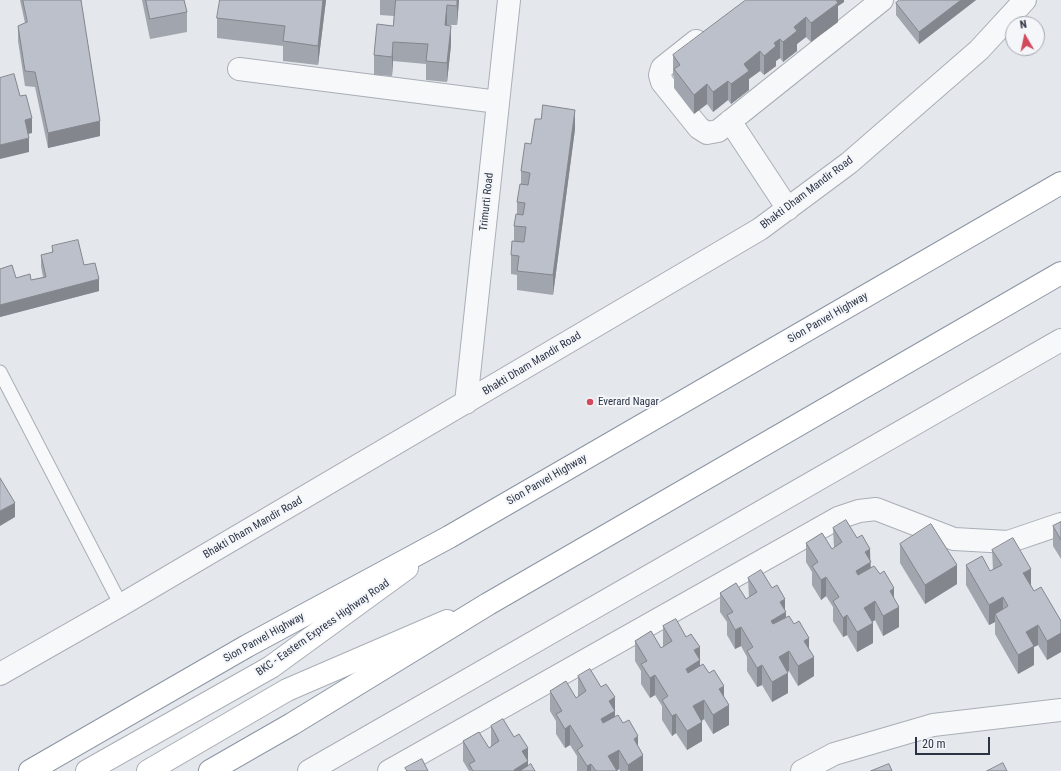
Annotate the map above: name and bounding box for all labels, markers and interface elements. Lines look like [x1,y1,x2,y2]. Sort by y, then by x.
north arrow [1005,16,1045,56]
text: N [1019,18,1028,32]
street label: Bhakti Dham Mandir Road [758,154,856,232]
street label: Trimurti Road [477,172,497,232]
street label: Sion Panvel Highway [786,290,870,346]
street label: Bhakti Dham Mandir Road [480,329,584,399]
place label: Everard Nagar [598,395,659,409]
marker: Everard Nagar [585,397,595,407]
street label: Sion Panvel Highway [505,452,589,508]
street label: Bhakti Dham Mandir Road [201,494,305,562]
street label: BKC - Eastern Express Highway Road [254,577,392,679]
street label: Sion Panvel Highway [221,610,307,666]
scale bar [917,729,992,755]
text: 20 m [922,737,946,751]

